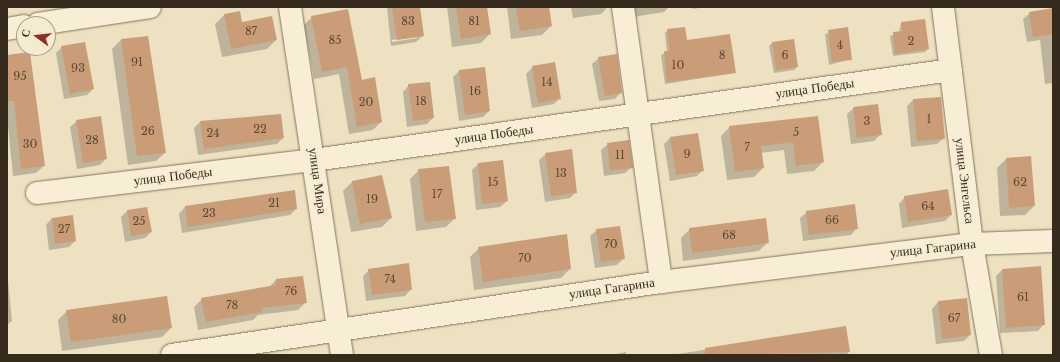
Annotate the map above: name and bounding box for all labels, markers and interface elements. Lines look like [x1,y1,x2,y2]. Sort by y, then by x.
house number: 83 [401,14,415,28]
house number: 81 [468,14,480,28]
north arrow [16,16,56,56]
house number: 87 [245,24,257,38]
text: С [18,28,33,39]
house number: 85 [329,33,341,47]
house number: 2 [908,34,914,48]
house number: 4 [837,38,843,52]
house number: 8 [719,48,725,62]
house number: 6 [781,48,789,62]
house number: 91 [131,55,143,69]
house number: 10 [672,58,684,72]
house number: 93 [71,61,85,75]
house number: 95 [13,69,27,83]
house number: 14 [541,75,553,89]
street label: улица Победы [775,76,855,102]
house number: 16 [469,84,481,98]
house number: 18 [415,94,427,108]
house number: 20 [359,95,373,109]
house number: 1 [927,112,931,126]
house number: 3 [864,114,870,128]
house number: 22 [253,122,267,136]
street label: улица Победы [454,122,534,148]
house number: 26 [141,124,155,138]
house number: 5 [793,125,799,139]
house number: 24 [206,126,220,140]
house number: 28 [85,133,99,147]
house number: 30 [23,137,37,151]
street label: улица Энгельса [951,137,977,225]
house number: 7 [744,140,750,154]
street label: улица Мира [305,147,329,215]
house number: 9 [683,147,691,161]
house number: 11 [615,148,625,162]
street label: улица Победы [133,164,213,190]
house number: 13 [555,166,567,180]
house number: 15 [487,175,499,189]
house number: 62 [1013,175,1027,189]
house number: 17 [432,187,442,201]
house number: 19 [366,192,378,206]
house number: 21 [268,196,280,210]
house number: 64 [921,199,935,213]
house number: 23 [202,206,216,220]
house number: 66 [825,213,839,227]
house number: 25 [132,214,146,228]
house number: 27 [58,222,70,236]
house number: 68 [722,228,736,242]
house number: 70 [604,237,618,251]
street label: улица Гагарина [889,237,977,261]
house number: 70 [518,251,532,265]
house number: 74 [384,272,396,286]
street label: улица Гагарина [568,275,656,303]
house number: 76 [285,284,297,298]
house number: 61 [1017,290,1029,304]
house number: 78 [226,298,238,312]
house number: 67 [948,311,960,325]
house number: 80 [112,312,126,326]

